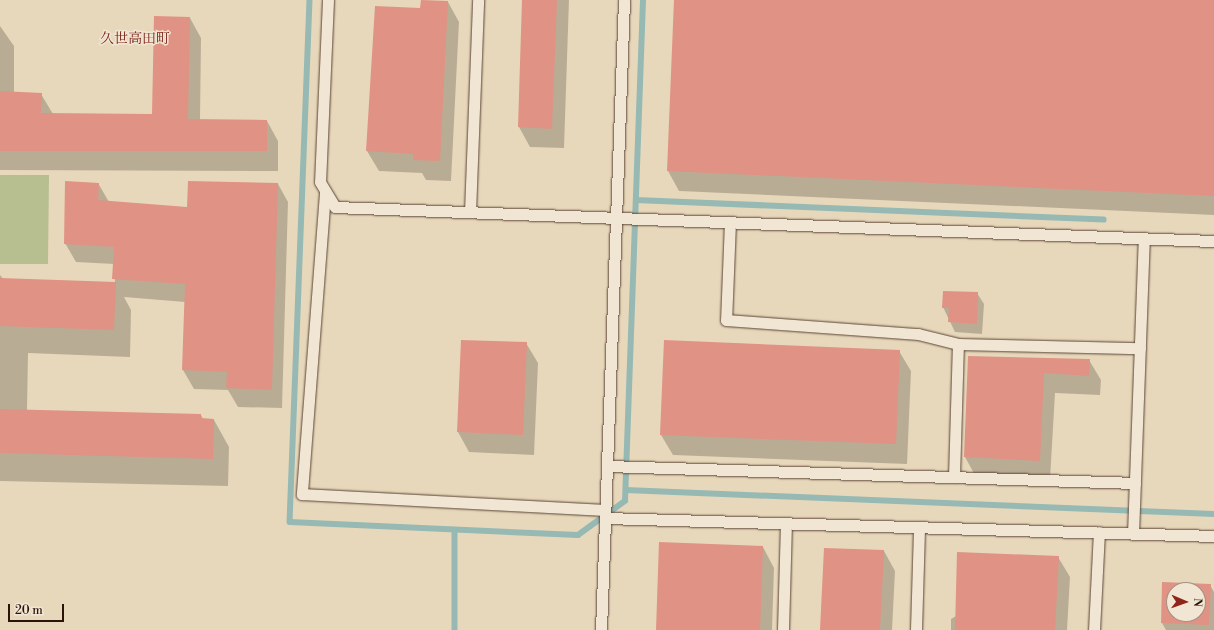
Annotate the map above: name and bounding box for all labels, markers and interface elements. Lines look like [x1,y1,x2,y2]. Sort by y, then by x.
district label: 久世高田町 [100,31,170,47]
north arrow [1166,582,1206,622]
scale bar [10,596,66,622]
text: N [1190,598,1204,607]
text: 20 m [15,603,43,618]

